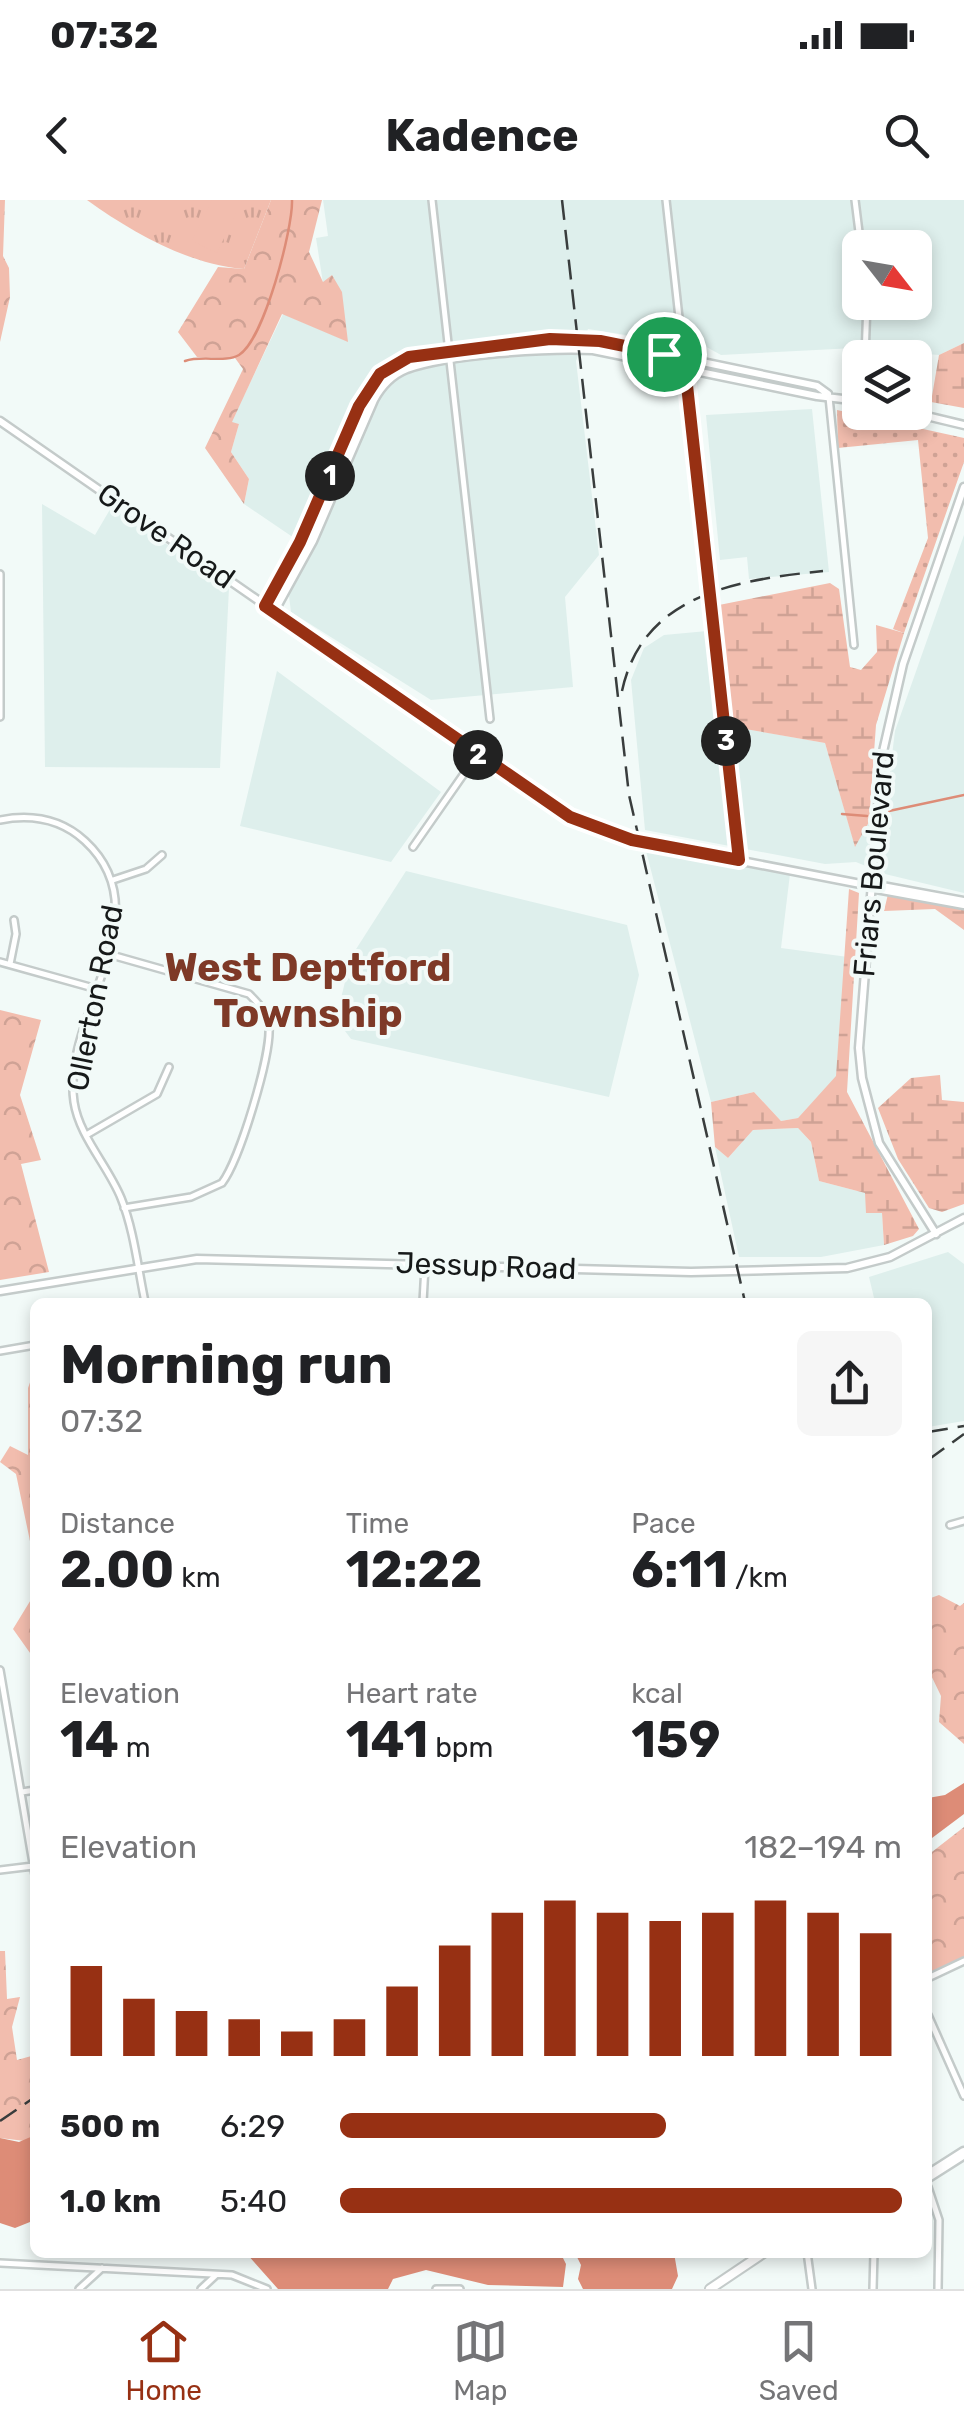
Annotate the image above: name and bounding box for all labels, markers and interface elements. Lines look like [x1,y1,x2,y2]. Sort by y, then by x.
text: 07:32 [50,12,158,58]
icon: back [30,108,85,163]
icon: search [879,108,934,163]
text: Kadence [385,109,579,162]
north arrow [842,230,932,320]
map controls [842,230,932,430]
pin [622,312,707,397]
icon: arrive [637,327,692,382]
button: layers [842,340,932,430]
pin: 1 [305,451,355,501]
text: 1 [323,459,337,492]
street label: Grove Road [90,476,242,596]
pin: 3 [701,716,751,766]
text: 3 [717,724,735,757]
pin: 2 [453,730,503,780]
text: 2 [469,738,487,771]
street label: Friars Boulevard [846,749,902,979]
street label: Ollerton Road [59,902,131,1094]
district label: West Deptford Township [165,944,451,1037]
street label: Jessup Road [395,1245,577,1287]
button: share [797,1331,902,1436]
text: Morning run [60,1332,393,1397]
text: 07:32 [60,1402,143,1440]
text: Distance [60,1507,175,1540]
text: Time [346,1507,409,1540]
text: Pace [631,1507,696,1540]
text: 2.00 [60,1540,174,1600]
text: 12:22 [346,1540,483,1600]
text: 6:11 [631,1540,728,1600]
text: km [174,1561,221,1594]
text: /km [728,1561,788,1594]
text: Elevation [60,1677,180,1710]
text: Heart rate [346,1677,478,1710]
text: kcal [631,1677,683,1710]
text: 14 [60,1710,119,1770]
text: 141 [346,1710,428,1770]
text: 159 [631,1710,721,1770]
text: m [119,1731,151,1764]
text: bpm [428,1731,493,1764]
text: Elevation [60,1828,197,1866]
text: 182–194 m [744,1828,902,1866]
text: 500 m [60,2107,160,2145]
text: 6:29 [220,2107,285,2145]
text: 1.0 km [60,2182,161,2220]
text: 5:40 [220,2182,287,2220]
tab: Home [125,2314,202,2407]
tab: Map [453,2314,508,2407]
tab: Saved [759,2314,839,2407]

